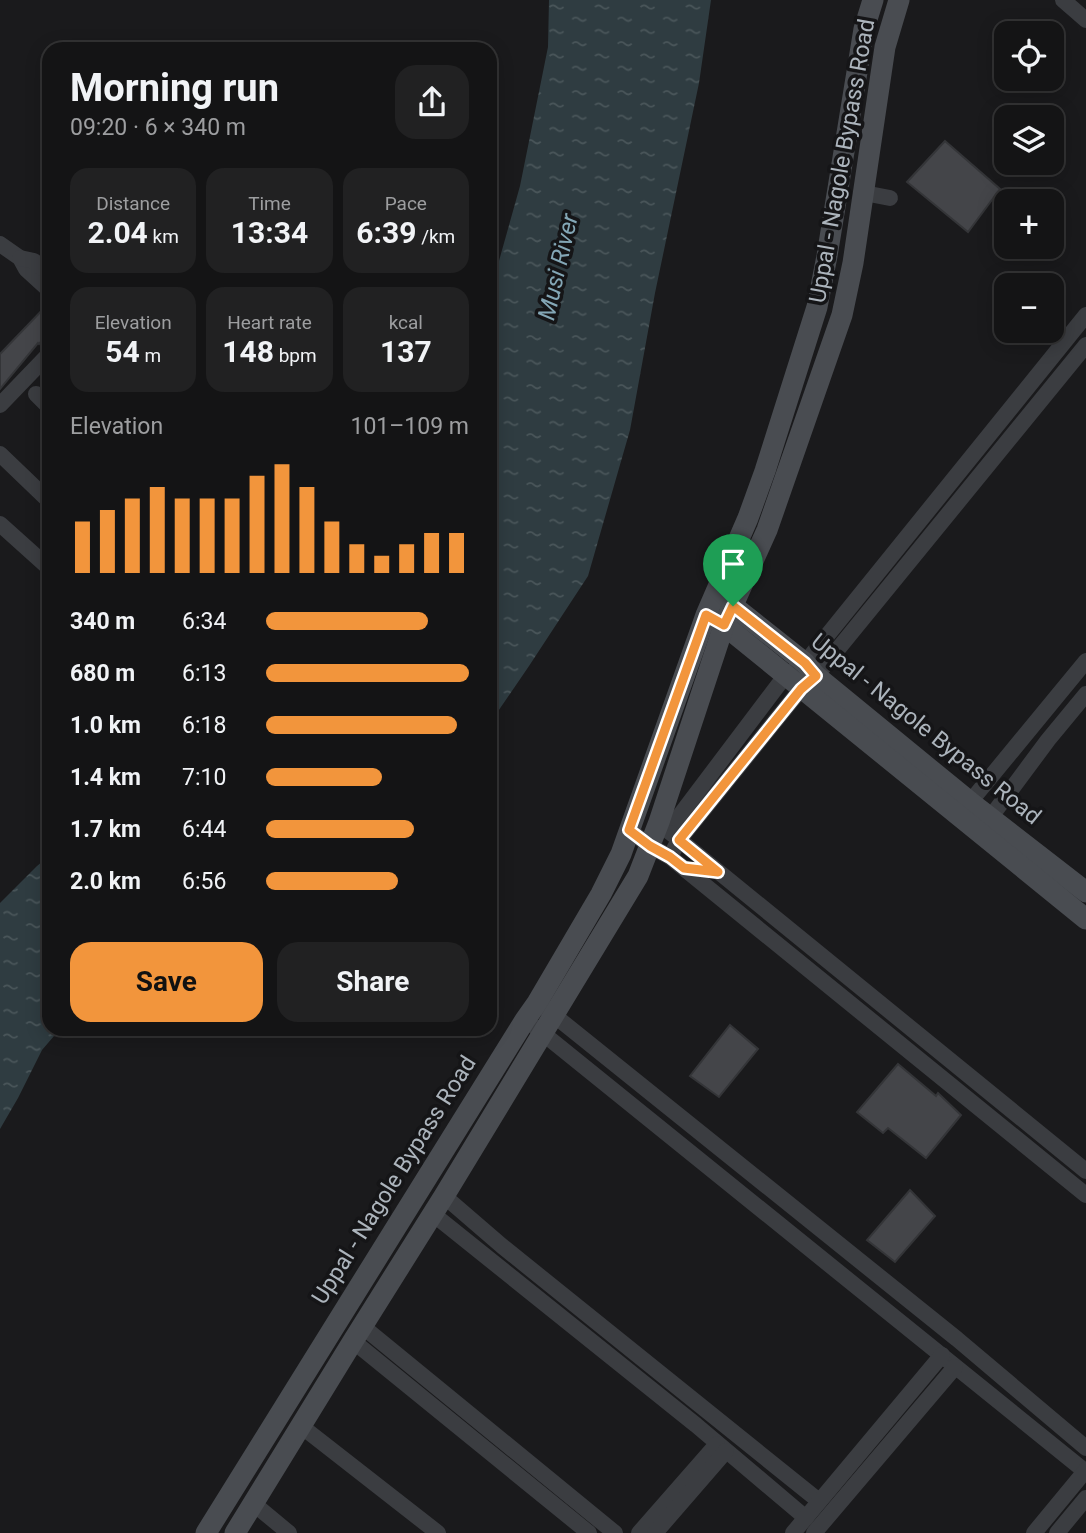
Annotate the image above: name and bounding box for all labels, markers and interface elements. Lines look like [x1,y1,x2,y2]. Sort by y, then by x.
street label: Uppal - Nagole Bypass Road [804,17,880,305]
map controls [994,21,1064,343]
button: locate [994,21,1064,91]
button: share [395,65,469,139]
text: Morning run [70,66,279,110]
button: layers [994,105,1064,175]
text: 09:20 · 6 × 340 m [70,114,246,141]
button: + [994,189,1064,259]
text: Distance [96,192,170,215]
text: Time [248,192,291,215]
text: Pace [385,192,427,215]
water label: Musi River [532,210,584,323]
text: 2.04 [87,215,148,250]
text: 13:34 [231,215,308,250]
text: 6:39 [356,215,416,250]
text: km [148,225,179,248]
text: /km [416,225,455,248]
button: − [994,273,1064,343]
text: Elevation [95,311,172,334]
text: Heart rate [227,311,312,334]
text: kcal [389,311,423,334]
text: 54 [105,334,140,369]
text: 148 [222,334,274,369]
text: 137 [380,334,432,369]
text: m [140,344,161,367]
text: bpm [274,344,317,367]
text: Elevation [70,413,163,440]
text: 101–109 m [350,413,469,440]
pin [703,534,763,606]
icon: arrive [714,545,752,583]
text: 340 m [70,608,135,635]
text: 6:34 [182,608,226,635]
street label: Uppal - Nagole Bypass Road [806,628,1046,830]
text: 680 m [70,660,135,687]
text: 6:13 [182,660,226,687]
text: 1.0 km [70,712,141,739]
text: 6:18 [182,712,226,739]
text: 1.4 km [70,764,141,791]
text: 7:10 [182,764,226,791]
text: 1.7 km [70,816,141,843]
text: 6:44 [182,816,226,843]
text: 2.0 km [70,868,141,895]
text: 6:56 [182,868,226,895]
button: Save [70,942,263,1022]
button: Share [277,942,469,1022]
street label: Uppal - Nagole Bypass Road [306,1051,482,1309]

